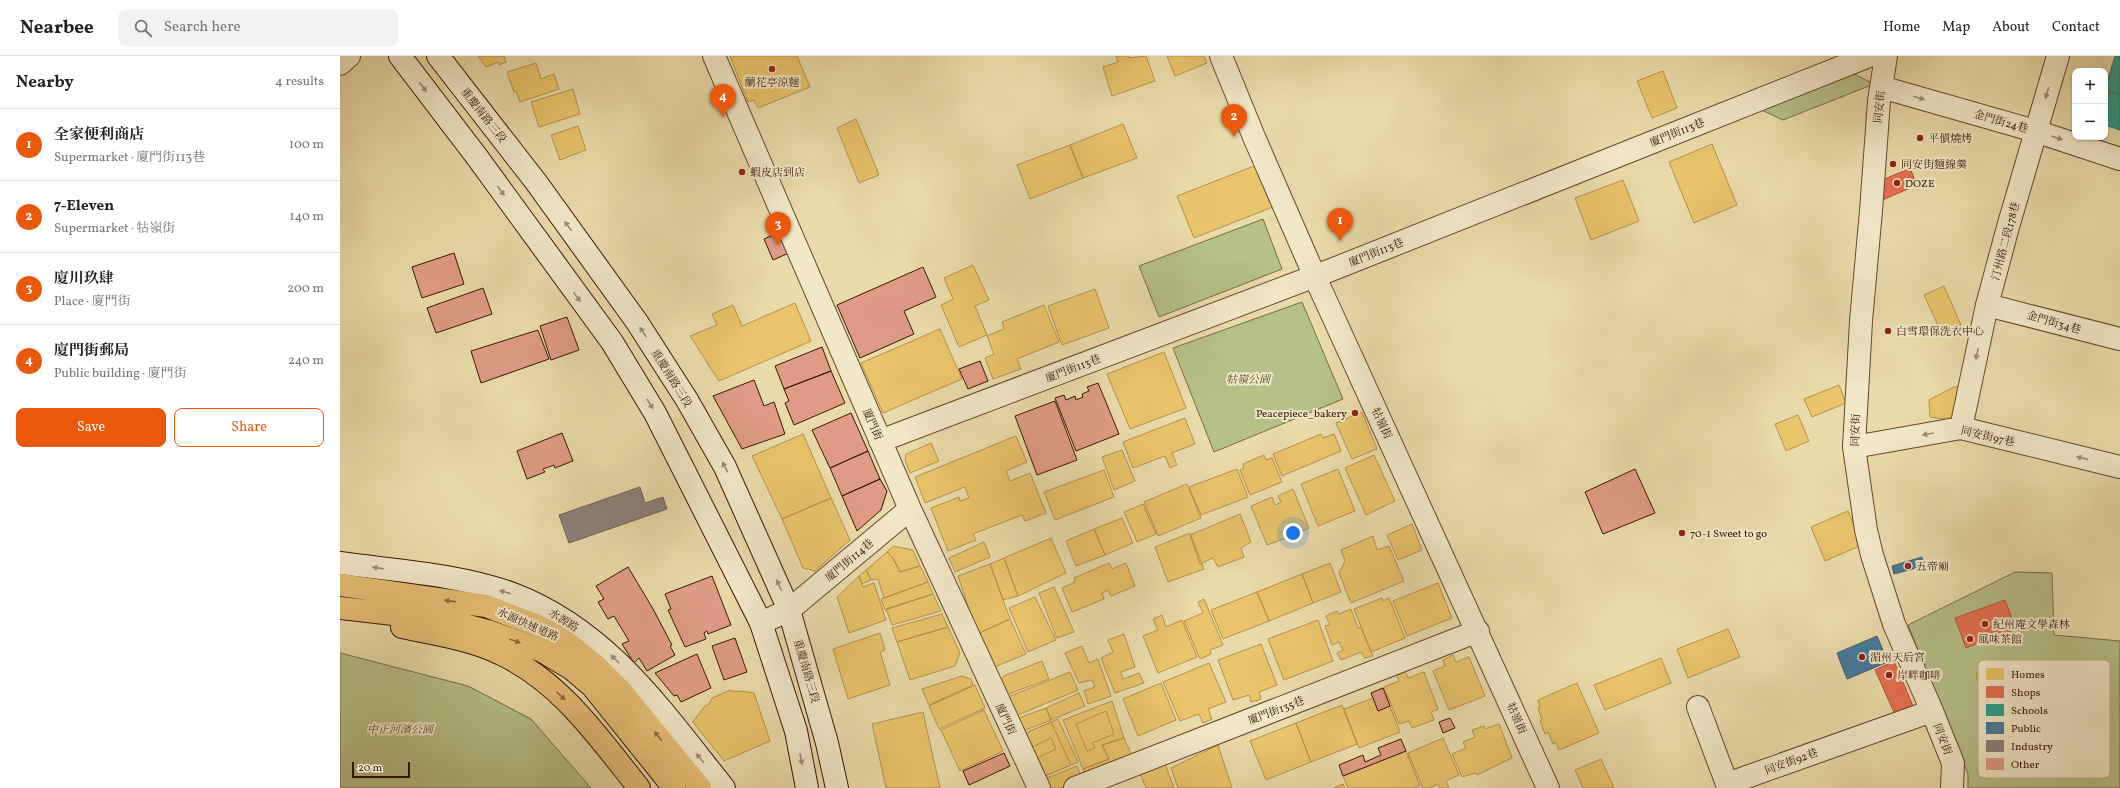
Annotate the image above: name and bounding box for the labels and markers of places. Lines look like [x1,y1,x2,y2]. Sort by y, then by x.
marker: 蘭花亭涼麵 [767,64,777,74]
place label: 蘭花亭涼麵 [745,76,800,91]
pin: 4 [710,84,736,117]
pin: 2 [1221,104,1247,137]
place label: 平價燒烤 [1928,132,1972,147]
marker: 平價燒烤 [1915,133,1925,143]
place label: 同安街麵線羹 [1901,158,1967,173]
marker: 同安街麵線羹 [1888,159,1898,169]
place label: 蝦皮店到店 [750,166,805,181]
marker: 蝦皮店到店 [737,167,747,177]
place label: DOZE [1905,177,1935,192]
marker: DOZE [1892,178,1902,188]
pin: 1 [1327,208,1353,241]
pin: 3 [765,212,791,245]
place label: 白雪環保洗衣中心 [1896,325,1984,340]
marker: 白雪環保洗衣中心 [1883,326,1893,336]
place label: Peacepiece_bakery [1256,407,1347,422]
marker: Peacepiece_bakery [1350,408,1360,418]
place label: 70-1 Sweet to go [1690,527,1767,542]
marker: 70-1 Sweet to go [1677,528,1687,538]
place label: 五帝廟 [1916,560,1949,575]
marker: 五帝廟 [1903,561,1913,571]
place label: 紀州庵文學森林 [1993,618,2070,633]
marker: 紀州庵文學森林 [1980,619,1990,629]
place label: 風味茶館 [1978,633,2022,648]
marker: 風味茶館 [1965,634,1975,644]
place label: 湄州天后宮 [1870,651,1925,666]
marker: 湄州天后宮 [1857,652,1867,662]
place label: 岸畔咖啡 [1897,669,1941,684]
marker: 岸畔咖啡 [1884,670,1894,680]

